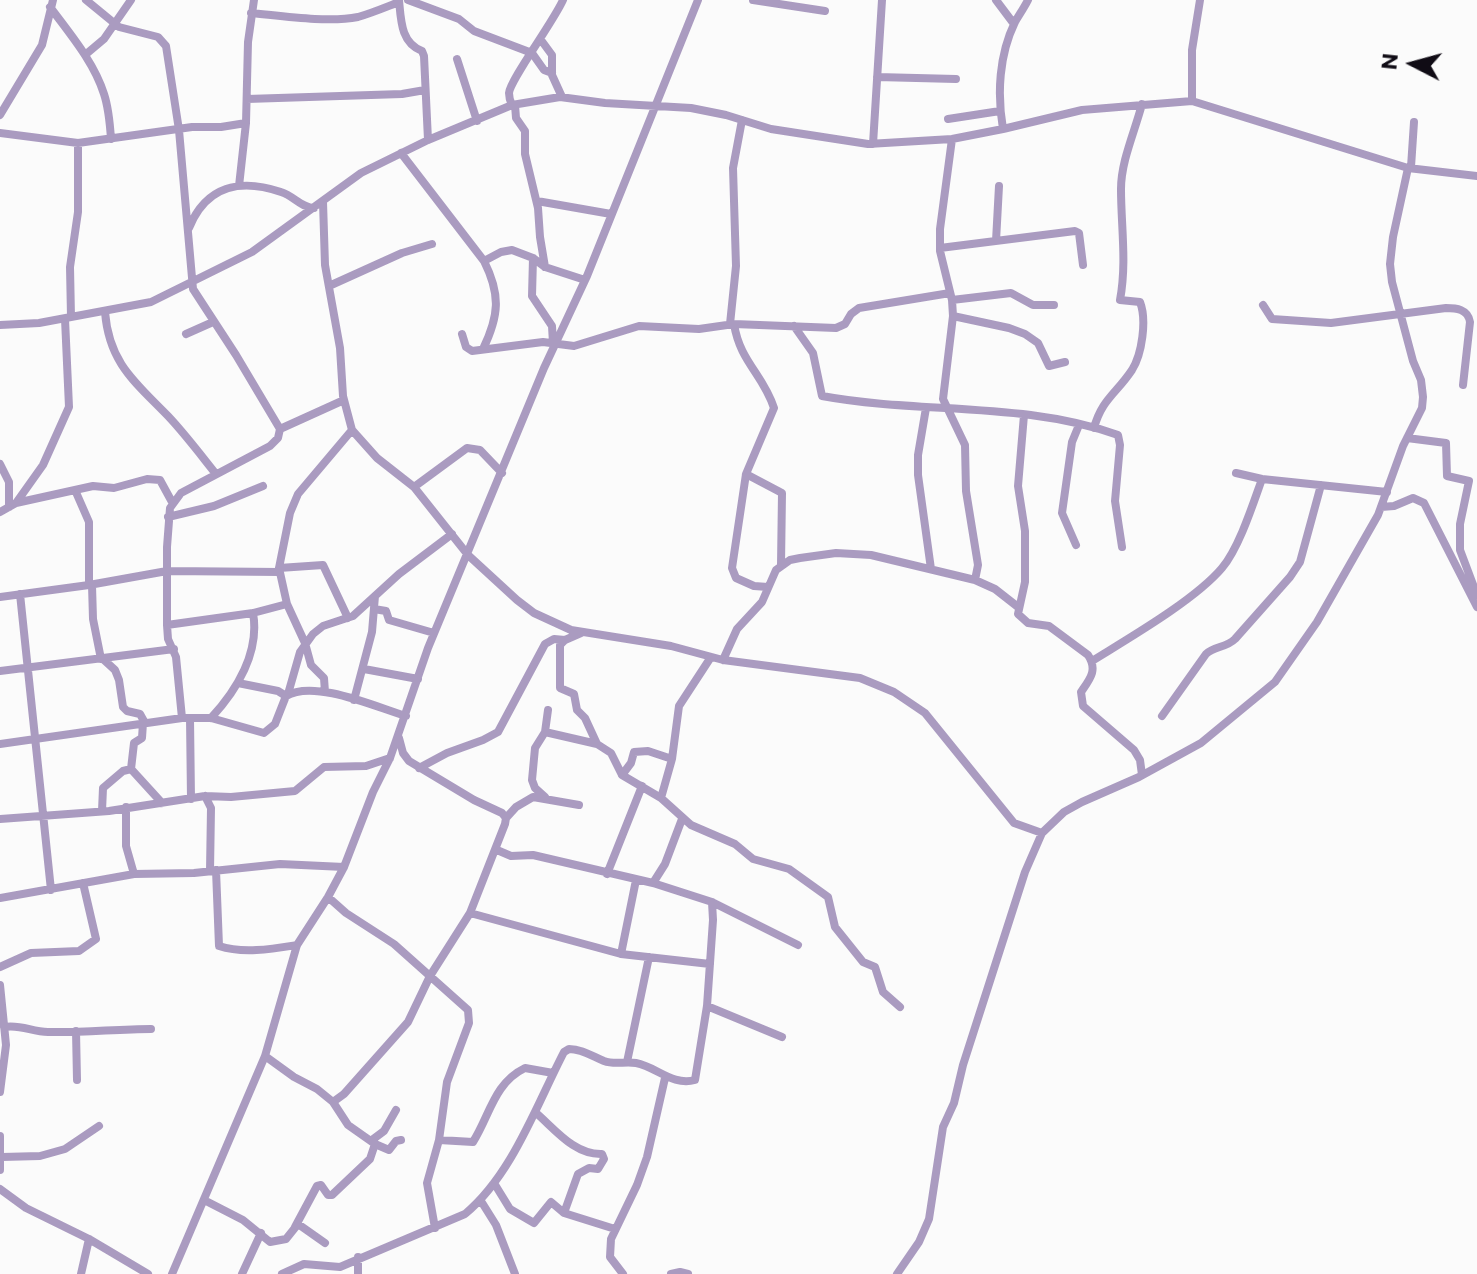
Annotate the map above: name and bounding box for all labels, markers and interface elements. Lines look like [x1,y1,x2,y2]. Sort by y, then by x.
north arrow [1373,24,1453,104]
text: N [1374,52,1403,71]

